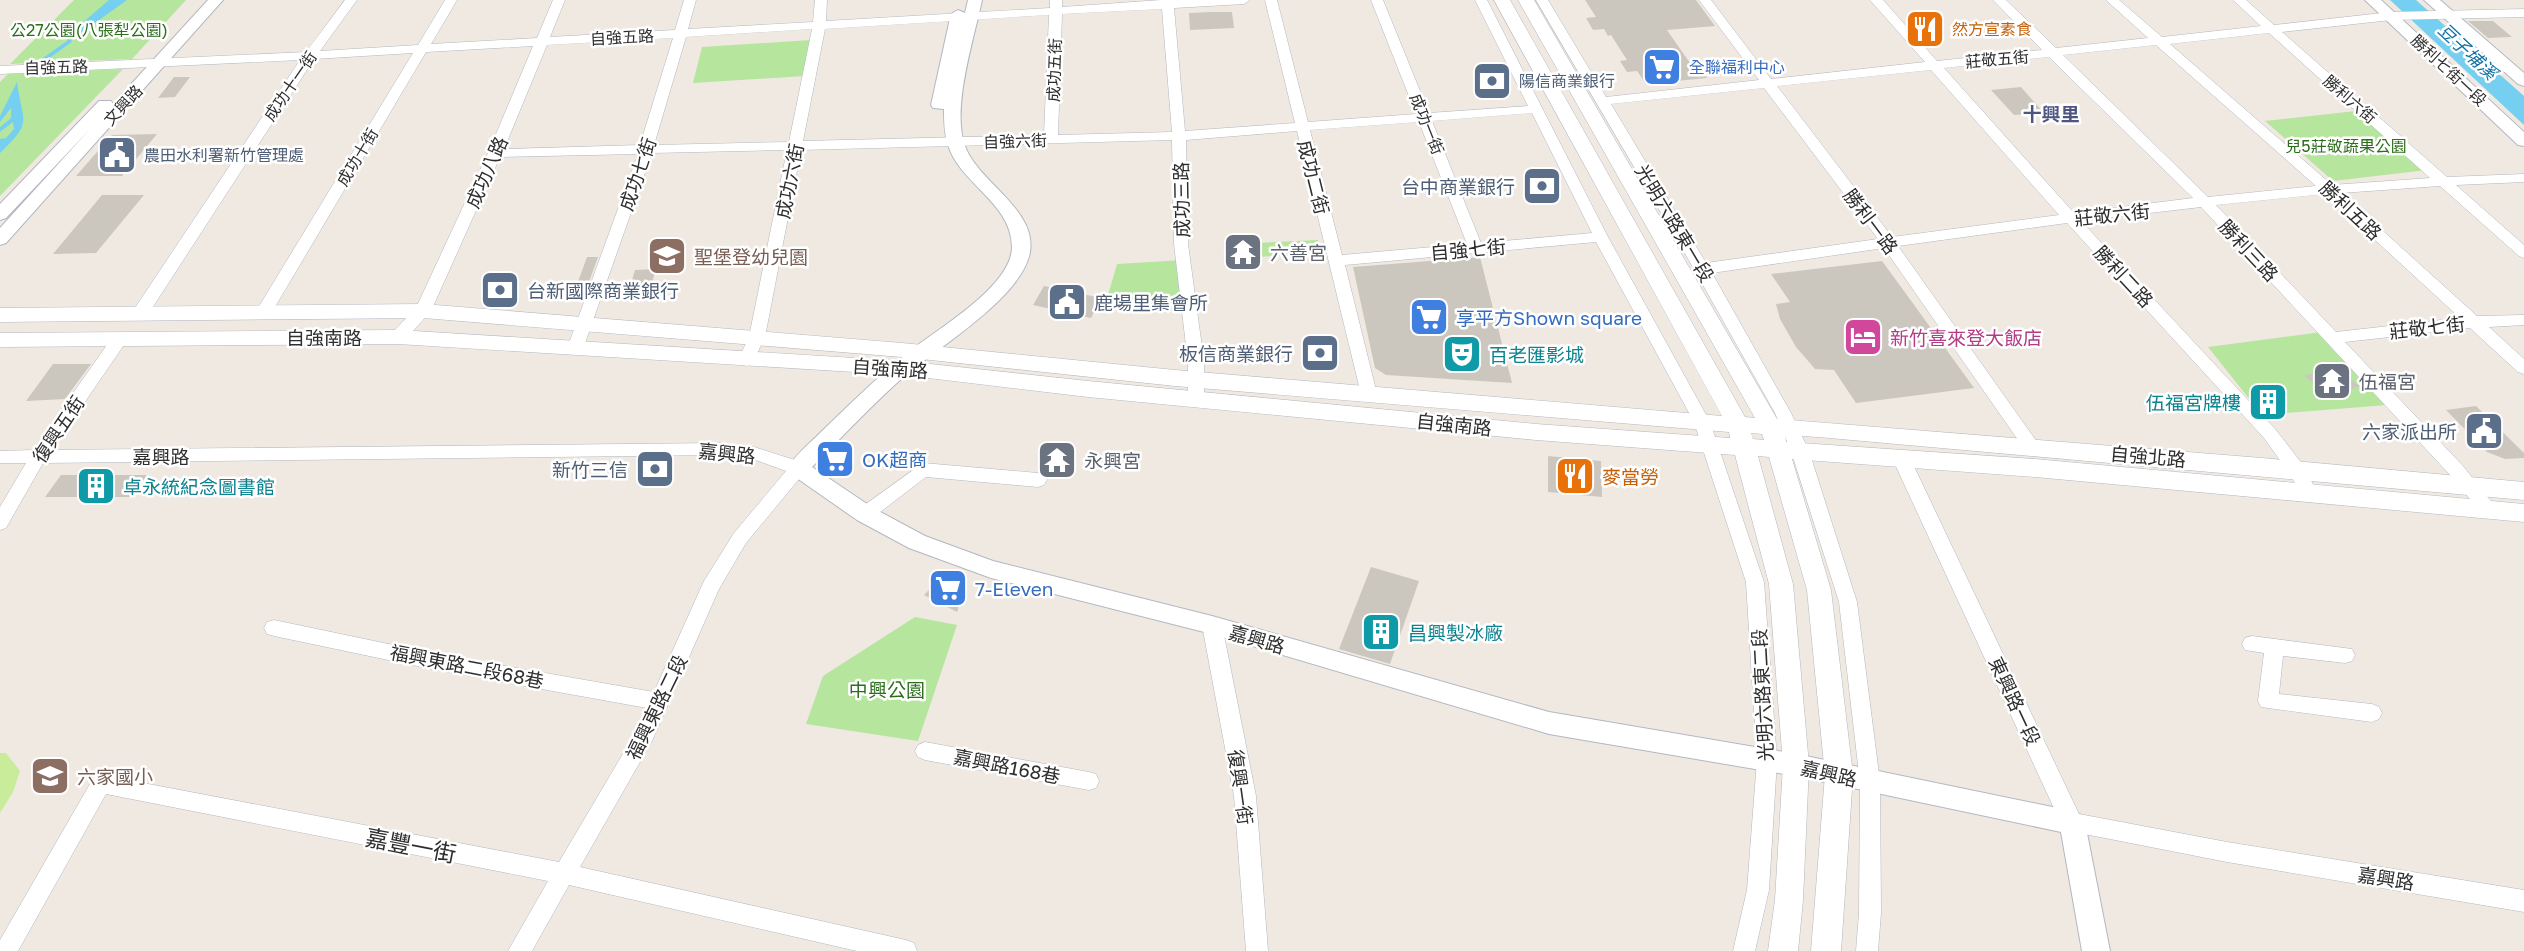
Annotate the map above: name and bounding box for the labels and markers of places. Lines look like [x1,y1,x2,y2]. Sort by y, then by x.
restaurant icon: 然方宣素食 [1904,8,1946,50]
place label: 然方宣素食 [1952,19,2032,39]
supermarket icon: 全聯福利中心 [1641,46,1683,88]
place label: 全聯福利中心 [1689,57,1785,77]
bank icon: 陽信商業銀行 [1471,60,1513,102]
place label: 陽信商業銀行 [1519,71,1615,91]
public building icon: 農田水利署新竹管理處 [96,134,138,176]
place label: 農田水利署新竹管理處 [144,145,304,165]
bank icon: 台中商業銀行 [1521,165,1563,207]
place label: 台中商業銀行 [1401,175,1515,198]
temple icon: 六善宮 [1222,231,1264,273]
school or university icon: 聖堡登幼兒園 [646,235,688,277]
place label: 六善宮 [1270,241,1327,264]
place label: 聖堡登幼兒園 [694,245,808,268]
bank icon: 台新國際商業銀行 [479,269,521,311]
place label: 台新國際商業銀行 [527,279,679,302]
public building icon: 鹿場里集會所 [1046,281,1088,323]
place label: 鹿場里集會所 [1094,291,1208,314]
supermarket icon: 享平方Shown square [1408,296,1450,338]
place label: 享平方Shown square [1456,306,1642,329]
hotel icon: 新竹喜來登大飯店 [1842,316,1884,358]
place label: 新竹喜來登大飯店 [1890,326,2042,349]
bank icon: 板信商業銀行 [1299,332,1341,374]
theatre icon: 百老匯影城 [1441,333,1483,375]
place label: 板信商業銀行 [1179,342,1293,365]
place label: 百老匯影城 [1489,343,1584,366]
temple icon: 伍福宮 [2311,360,2353,402]
place label: 伍福宮 [2359,370,2416,393]
building icon: 伍福宮牌樓 [2247,381,2289,423]
place label: 伍福宮牌樓 [2146,391,2241,414]
public building icon: 六家派出所 [2463,410,2505,452]
place label: 六家派出所 [2362,420,2457,443]
supermarket icon: OK超商 [814,438,856,480]
temple icon: 永興宮 [1036,439,1078,481]
bank icon: 新竹三信 [634,448,676,490]
place label: OK超商 [862,448,927,471]
place label: 永興宮 [1084,449,1141,472]
restaurant icon: 麥當勞 [1554,455,1596,497]
place label: 新竹三信 [552,458,628,481]
building icon: 卓永統紀念圖書館 [75,465,117,507]
place label: 麥當勞 [1602,465,1659,488]
place label: 卓永統紀念圖書館 [123,475,275,498]
supermarket icon: 7-Eleven [927,567,969,609]
place label: 7-Eleven [975,577,1053,600]
building icon: 昌興製冰廠 [1360,611,1402,653]
place label: 昌興製冰廠 [1408,621,1503,644]
school or university icon: 六家國小 [29,755,71,797]
place label: 六家國小 [77,765,153,788]

